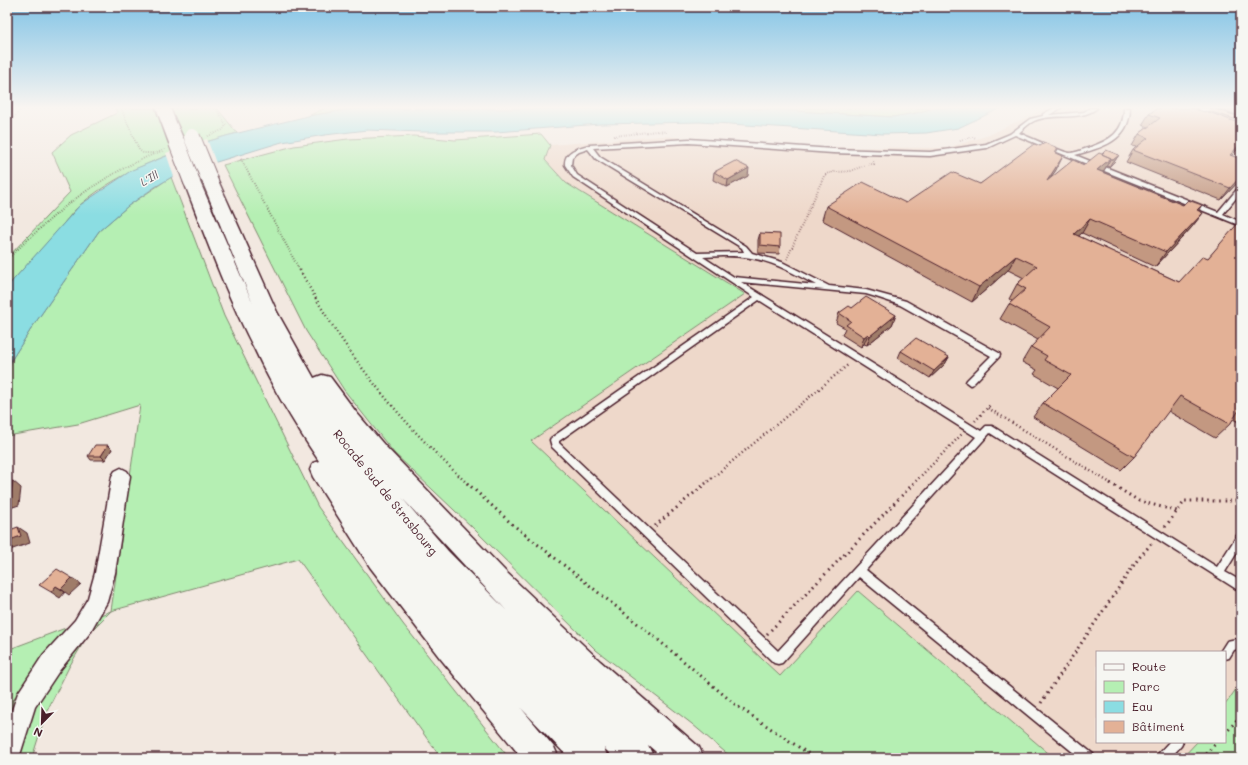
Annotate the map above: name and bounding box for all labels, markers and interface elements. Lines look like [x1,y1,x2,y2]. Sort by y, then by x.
water label: L'Ill [137,167,161,189]
street label: Rocade Sud de Strasbourg [330,426,442,558]
legend [1096,651,1226,743]
text: Route [1132,658,1166,674]
text: Parc [1132,678,1160,694]
text: Eau [1132,698,1153,714]
north arrow [22,703,62,743]
text: Bâtiment [1132,718,1185,734]
text: N [31,724,45,741]

